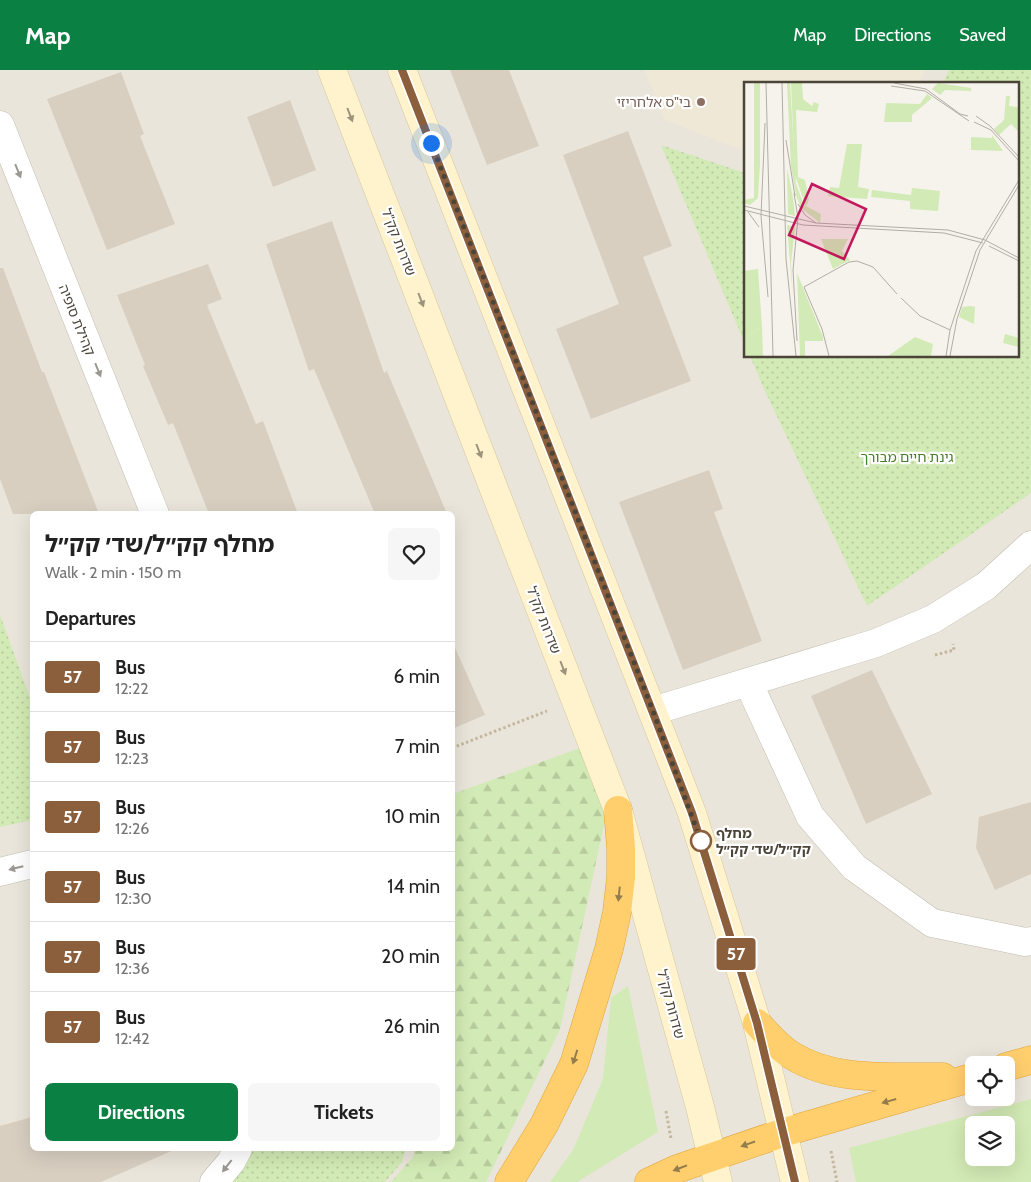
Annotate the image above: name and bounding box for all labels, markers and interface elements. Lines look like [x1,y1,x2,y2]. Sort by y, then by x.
text: Map [25,21,71,50]
text: Map [793,24,826,46]
text: Directions [854,24,931,46]
text: Saved [959,24,1006,46]
inset map [744,82,1018,358]
place label: בי"ס אלחריזי [617,93,691,111]
marker: בי"ס אלחריזי [695,96,707,108]
one-way arrow [347,108,354,123]
your location [419,131,444,156]
one-way arrow [14,164,22,179]
street label: שדרות קק"ל [378,206,420,278]
street label: קהילת סופיה [54,282,100,359]
one-way arrow [417,293,425,308]
one-way arrow [94,363,102,378]
one-way arrow [476,444,484,458]
park label: גינת חיים מבורך [861,448,953,466]
button: heart [388,528,440,580]
text: מחלף קק״ל/שד׳ קק״ל [45,529,274,558]
text: Walk · 2 min · 150 m [45,563,181,582]
street label: שדרות קק"ל [523,584,565,656]
text: Departures [45,607,136,630]
text: Bus [115,656,145,679]
one-way arrow [559,661,567,676]
text: 6 min [394,665,440,688]
text: 57 [63,666,82,688]
text: 12:22 [115,679,149,698]
text: Bus [115,726,145,749]
text: 7 min [395,735,440,758]
text: 57 [63,736,82,758]
text: 12:23 [115,749,149,768]
text: Bus [115,796,145,819]
text: 10 min [385,805,440,828]
text: 57 [63,806,82,828]
text: 12:26 [115,819,149,838]
place label: מחלף קק״ל/שד׳ קק״ל [716,824,811,858]
marker: מחלף קק״ל/שד׳ קק״ל [690,830,712,852]
one-way arrow [9,864,24,872]
text: Bus [115,866,145,889]
text: 14 min [387,875,440,898]
text: 57 [63,876,82,898]
one-way arrow [615,886,623,902]
text: 12:30 [115,889,152,908]
text: Bus [115,936,145,959]
line badge: 57 [714,938,758,970]
text: 57 [727,943,745,965]
text: 20 min [381,945,440,968]
text: 57 [63,946,82,968]
text: 12:36 [115,959,150,978]
street label: שדרות קק"ל [653,967,689,1041]
text: Bus [115,1006,145,1029]
text: 26 min [384,1015,440,1038]
text: 57 [63,1016,82,1038]
text: 12:42 [115,1029,150,1048]
one-way arrow [571,1050,579,1065]
map controls [965,1056,1015,1166]
button: locate [965,1056,1015,1106]
button: Directions [45,1083,238,1141]
button: Tickets [248,1083,440,1141]
one-way arrow [881,1097,896,1105]
button: layers [965,1116,1015,1166]
one-way arrow [741,1141,756,1148]
one-way arrow [222,1159,233,1172]
one-way arrow [672,1164,687,1172]

